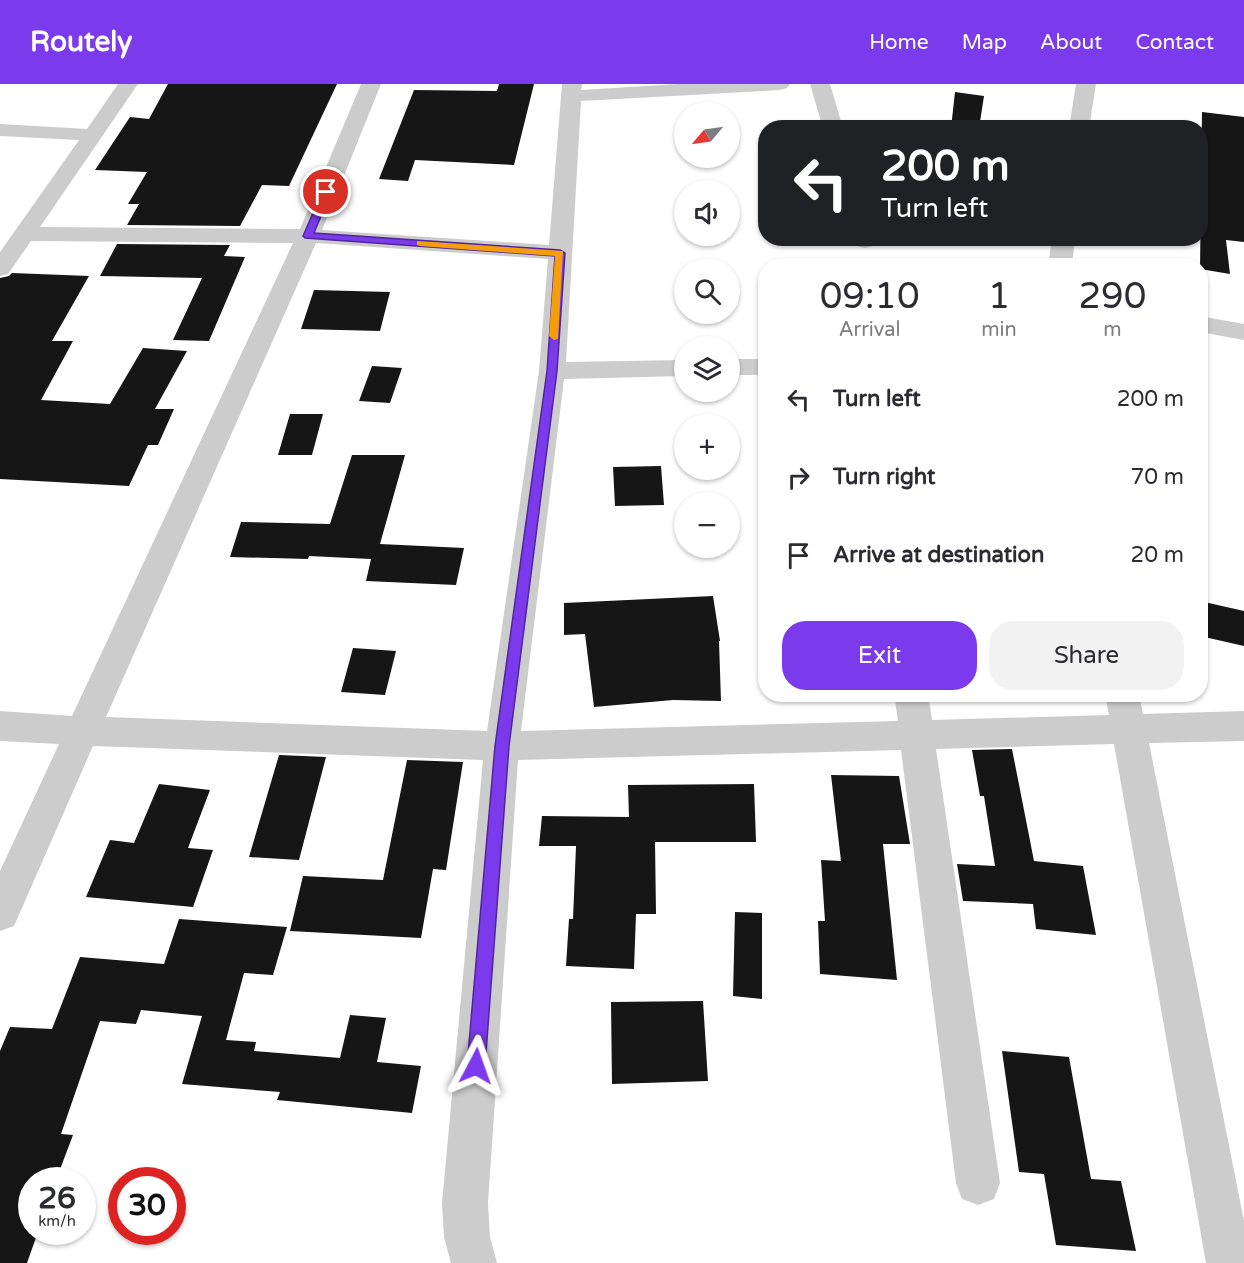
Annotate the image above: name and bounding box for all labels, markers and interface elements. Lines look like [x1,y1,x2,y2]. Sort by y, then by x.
text: Routely [30,25,132,59]
text: Home [869,30,929,55]
text: Map [962,30,1007,55]
text: About [1040,30,1102,55]
text: Contact [1135,30,1214,55]
north arrow [674,102,740,168]
map controls [674,102,740,558]
text: 200 m [881,141,1010,192]
icon: left [782,144,860,222]
pin [300,166,351,217]
icon: arrive [309,175,342,208]
button: sound [674,180,740,246]
text: Turn left [881,192,988,225]
button: search [674,258,740,324]
text: 09:10 [820,275,920,318]
text: 1 [988,275,1010,318]
text: 290 [1078,275,1146,318]
text: Arrival [839,318,901,342]
text: min [981,318,1017,342]
text: m [1103,318,1122,342]
button: layers [674,336,740,402]
icon: left [782,383,815,416]
text: Turn left [833,386,921,412]
text: 200 m [1117,386,1184,412]
button: + [674,414,740,480]
icon: right [782,461,815,494]
text: Turn right [833,464,935,490]
text: 70 m [1130,464,1184,490]
button: − [674,492,740,558]
icon: arrive [782,539,815,572]
text: Arrive at destination [833,542,1044,568]
text: 20 m [1130,542,1184,568]
button: Exit [782,621,977,690]
button: Share [989,621,1184,690]
position arrow [444,1034,508,1098]
speed limit sign: 30 [108,1167,186,1245]
text: 26 [38,1180,76,1217]
text: km/h [38,1212,76,1230]

